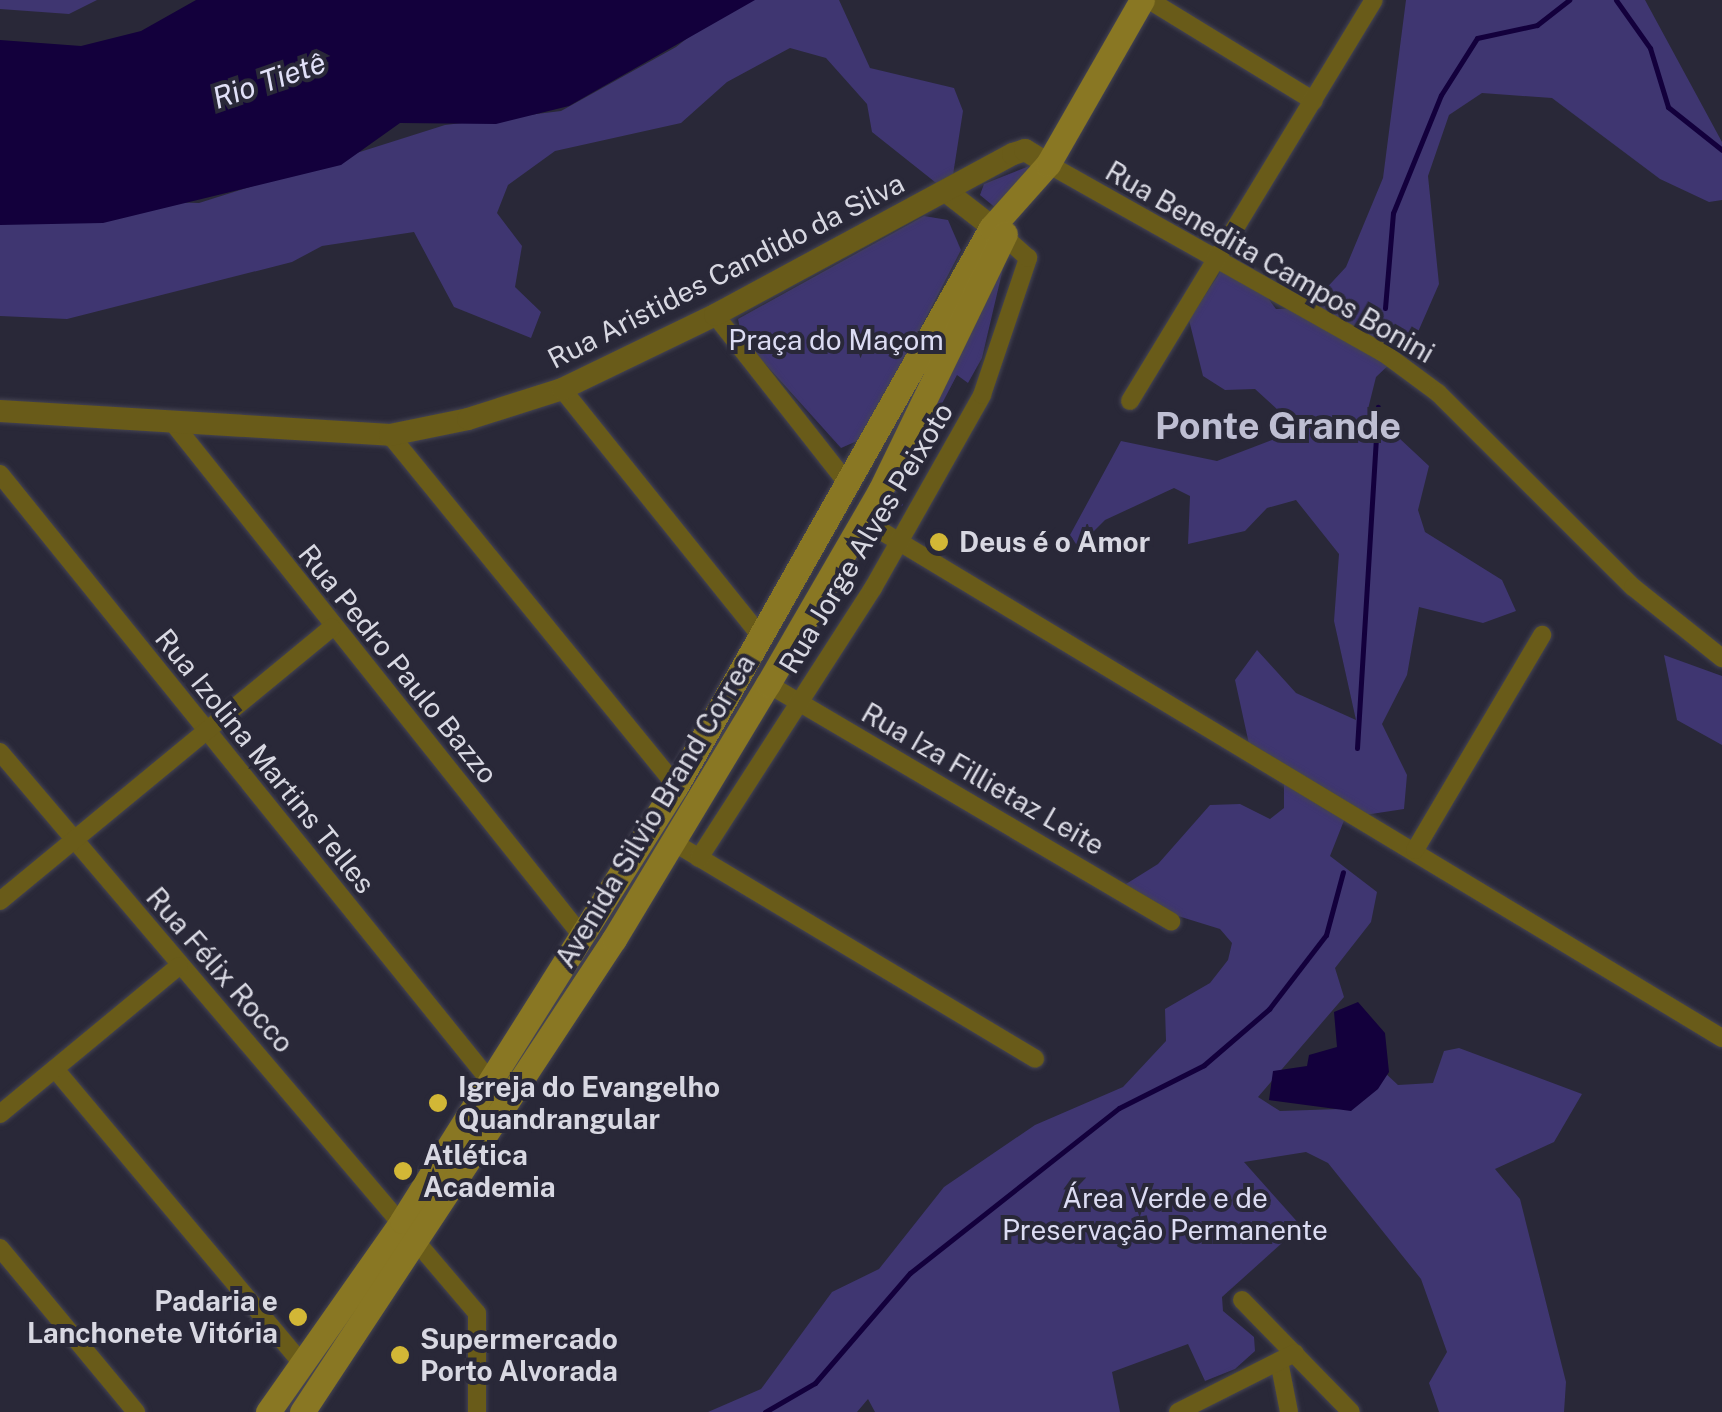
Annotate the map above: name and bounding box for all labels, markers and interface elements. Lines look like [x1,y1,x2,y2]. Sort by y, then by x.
water label: Rio Tietê [208,44,330,116]
street label: Rua Benedita Campos Bonini [1100,154,1440,370]
street label: Rua Aristides Candido da Silva [542,166,910,376]
park label: Praça do Maçom [728,323,944,357]
street label: Rua Jorge Alves Peixoto [772,397,960,679]
district label: Ponte Grande [1155,403,1401,449]
place label: Deus é o Amor [959,525,1151,559]
marker: Deus é o Amor [928,531,950,553]
street label: Rua Pedro Paulo Bazzo [291,538,505,790]
street label: Rua Izolina Martins Telles [148,622,382,900]
street label: Avenida Silvio Brand Correa [548,648,762,974]
street label: Rua Iza Fillietaz Leite [856,696,1110,862]
street label: Rua Félix Rocco [139,881,301,1059]
place label: Igreja do Evangelho Quandrangular [458,1070,720,1136]
marker: Igreja do Evangelho Quandrangular [427,1092,449,1114]
place label: Atlética Academia [423,1138,556,1204]
marker: Atlética Academia [392,1160,414,1182]
park label: Área Verde e de Preservação Permanente [1002,1181,1328,1247]
place label: Padaria e Lanchonete Vitória [26,1284,278,1350]
marker: Padaria e Lanchonete Vitória [287,1306,309,1328]
place label: Supermercado Porto Alvorada [420,1322,618,1388]
marker: Supermercado Porto Alvorada [389,1344,411,1366]

